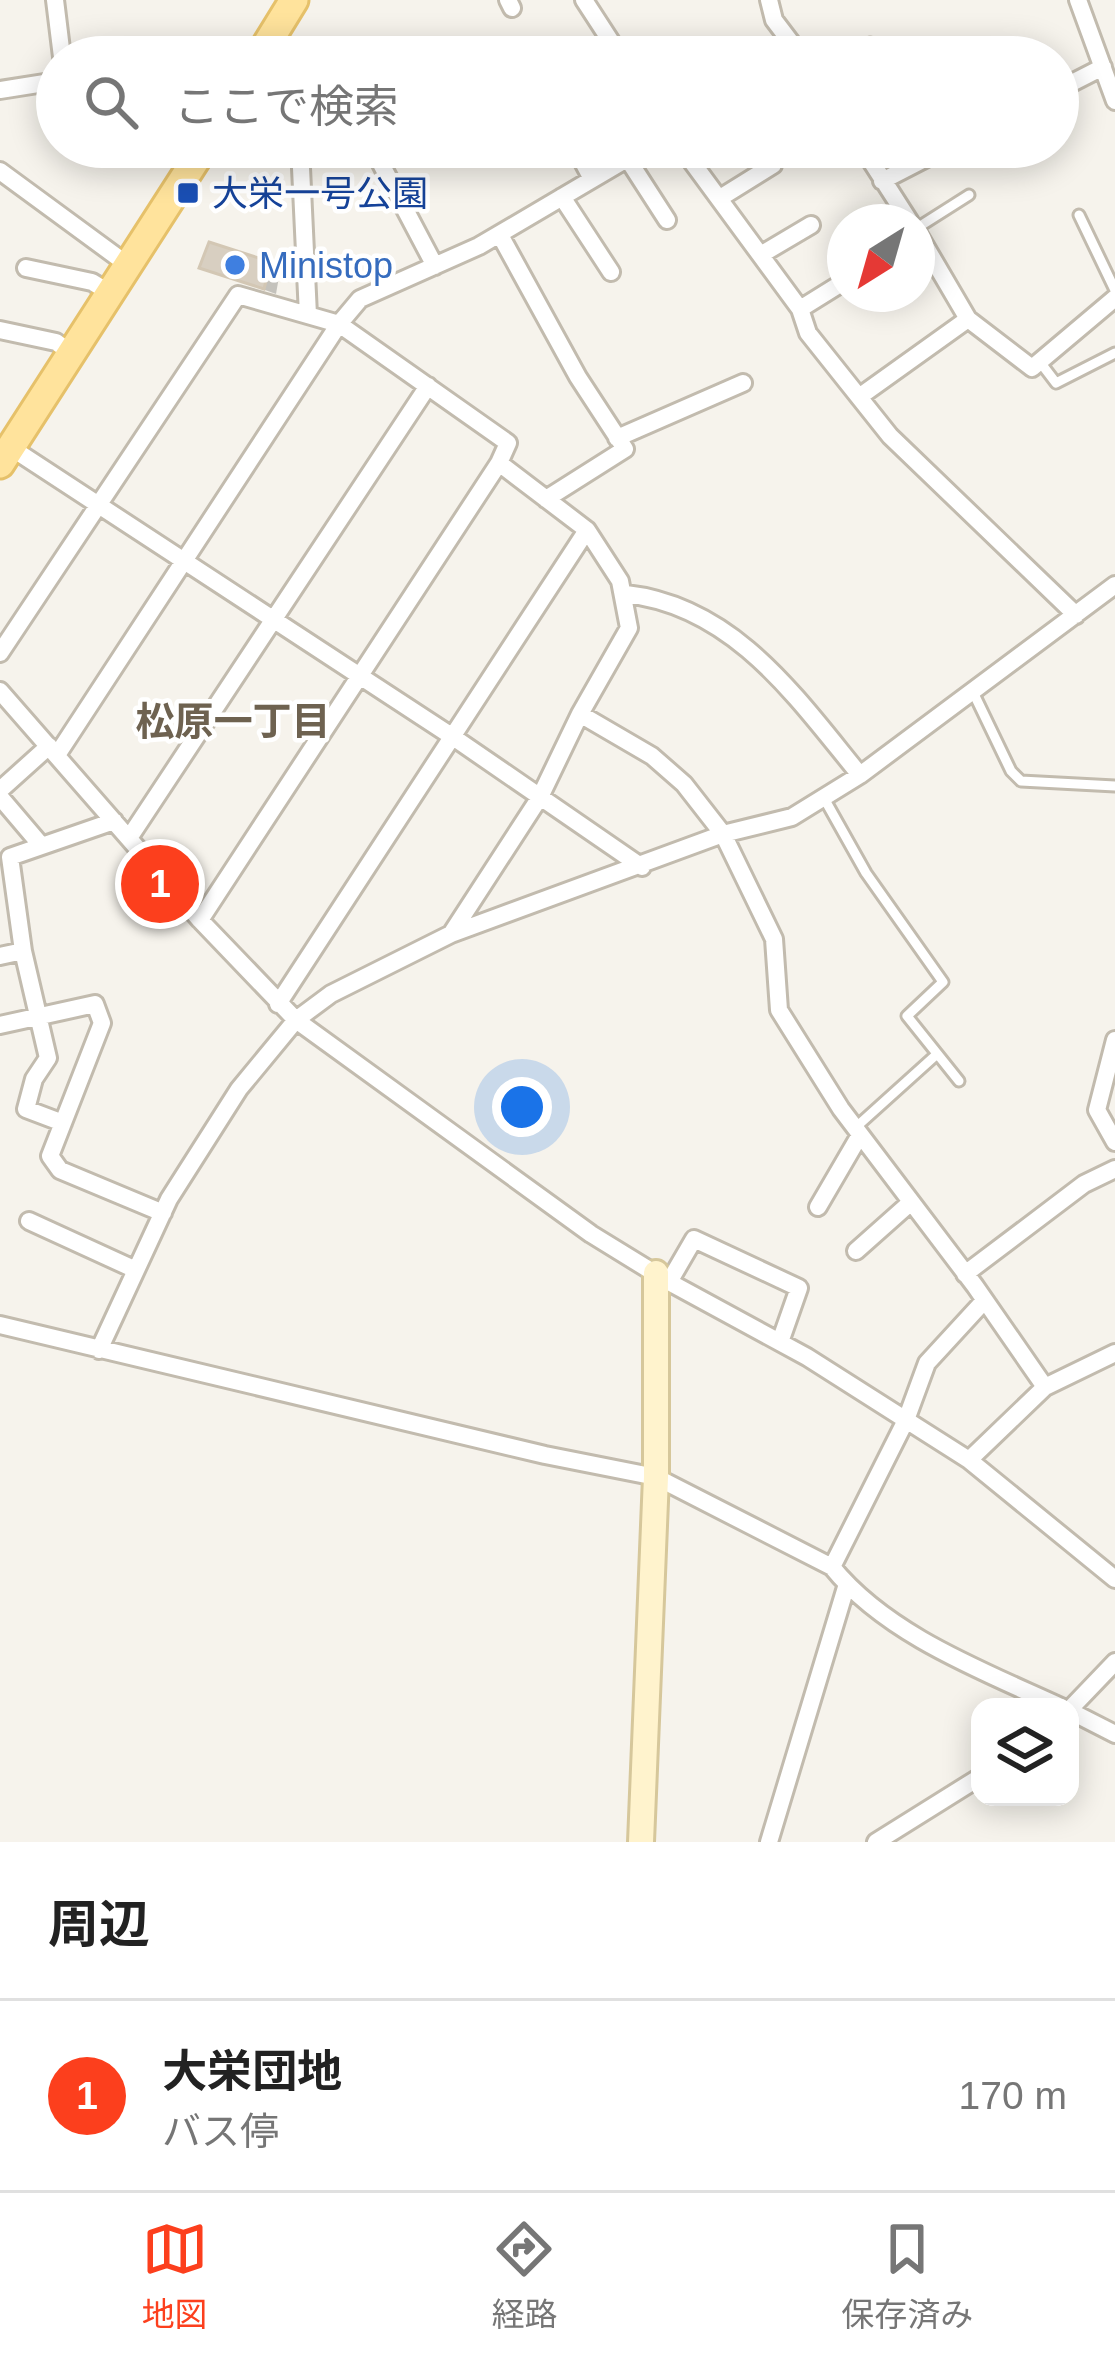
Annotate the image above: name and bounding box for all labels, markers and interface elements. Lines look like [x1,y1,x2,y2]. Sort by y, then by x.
search box [36,36,1079,168]
icon: search [78,69,144,135]
text: ここで検索 [174,81,399,132]
place label: 大栄一号公園 [212,173,428,214]
marker: 大栄一号公園 [175,180,201,206]
north arrow [827,204,935,312]
place label: Ministop [259,245,393,286]
marker: Ministop [222,252,248,278]
district label: 松原一丁目 [135,700,331,743]
pin: 1 [121,839,199,929]
your location [492,1077,552,1137]
map controls [971,1698,1079,1806]
button: layers [971,1698,1079,1806]
text: 周辺 [48,1896,150,1953]
text: 大栄団地 [162,2046,342,2097]
text: 1 [76,2074,98,2117]
text: 170 m [959,2074,1067,2117]
text: バス停 [162,2110,279,2153]
tab: 地図 [142,2216,208,2336]
tab: 経路 [491,2216,557,2336]
tab: 保存済み [841,2216,973,2336]

